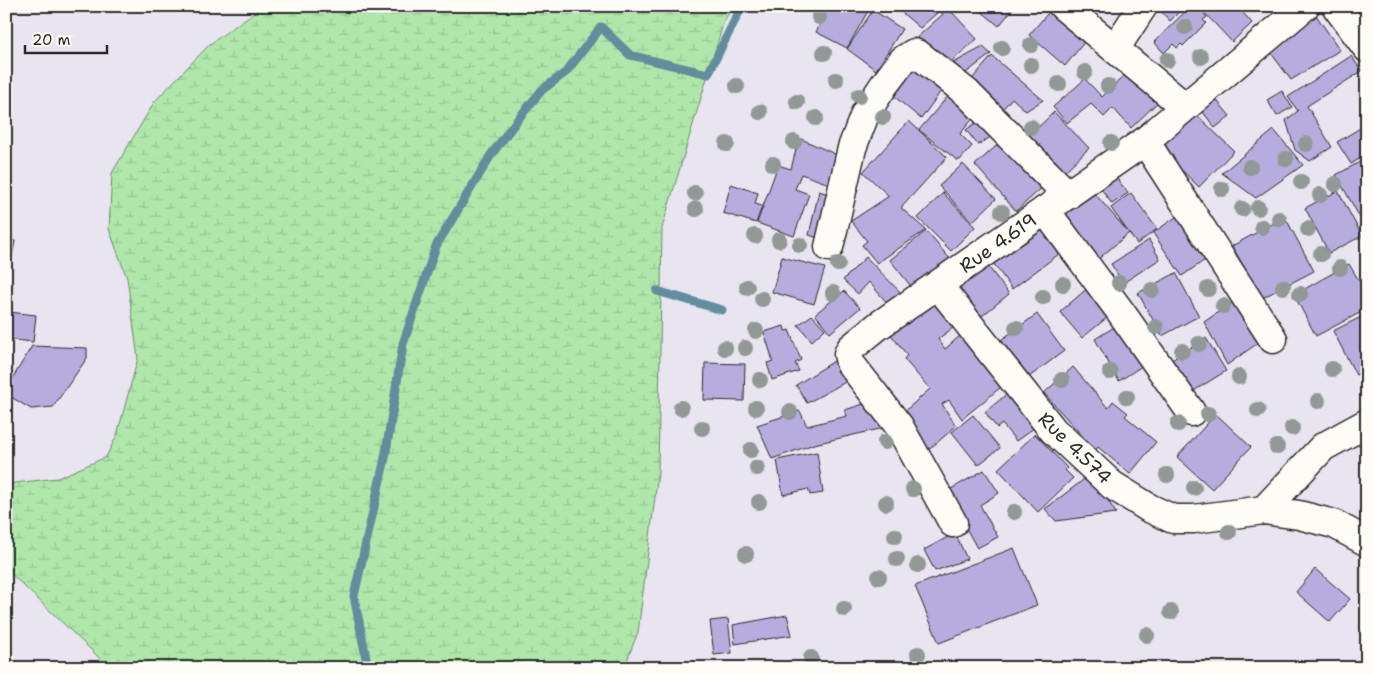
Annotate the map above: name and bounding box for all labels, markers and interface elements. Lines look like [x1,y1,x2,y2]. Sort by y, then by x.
scale bar [25,22,108,54]
text: 20 m [32,30,71,50]
street label: Rue 4.619 [954,207,1042,279]
street label: Rue 4.574 [1033,407,1117,489]

